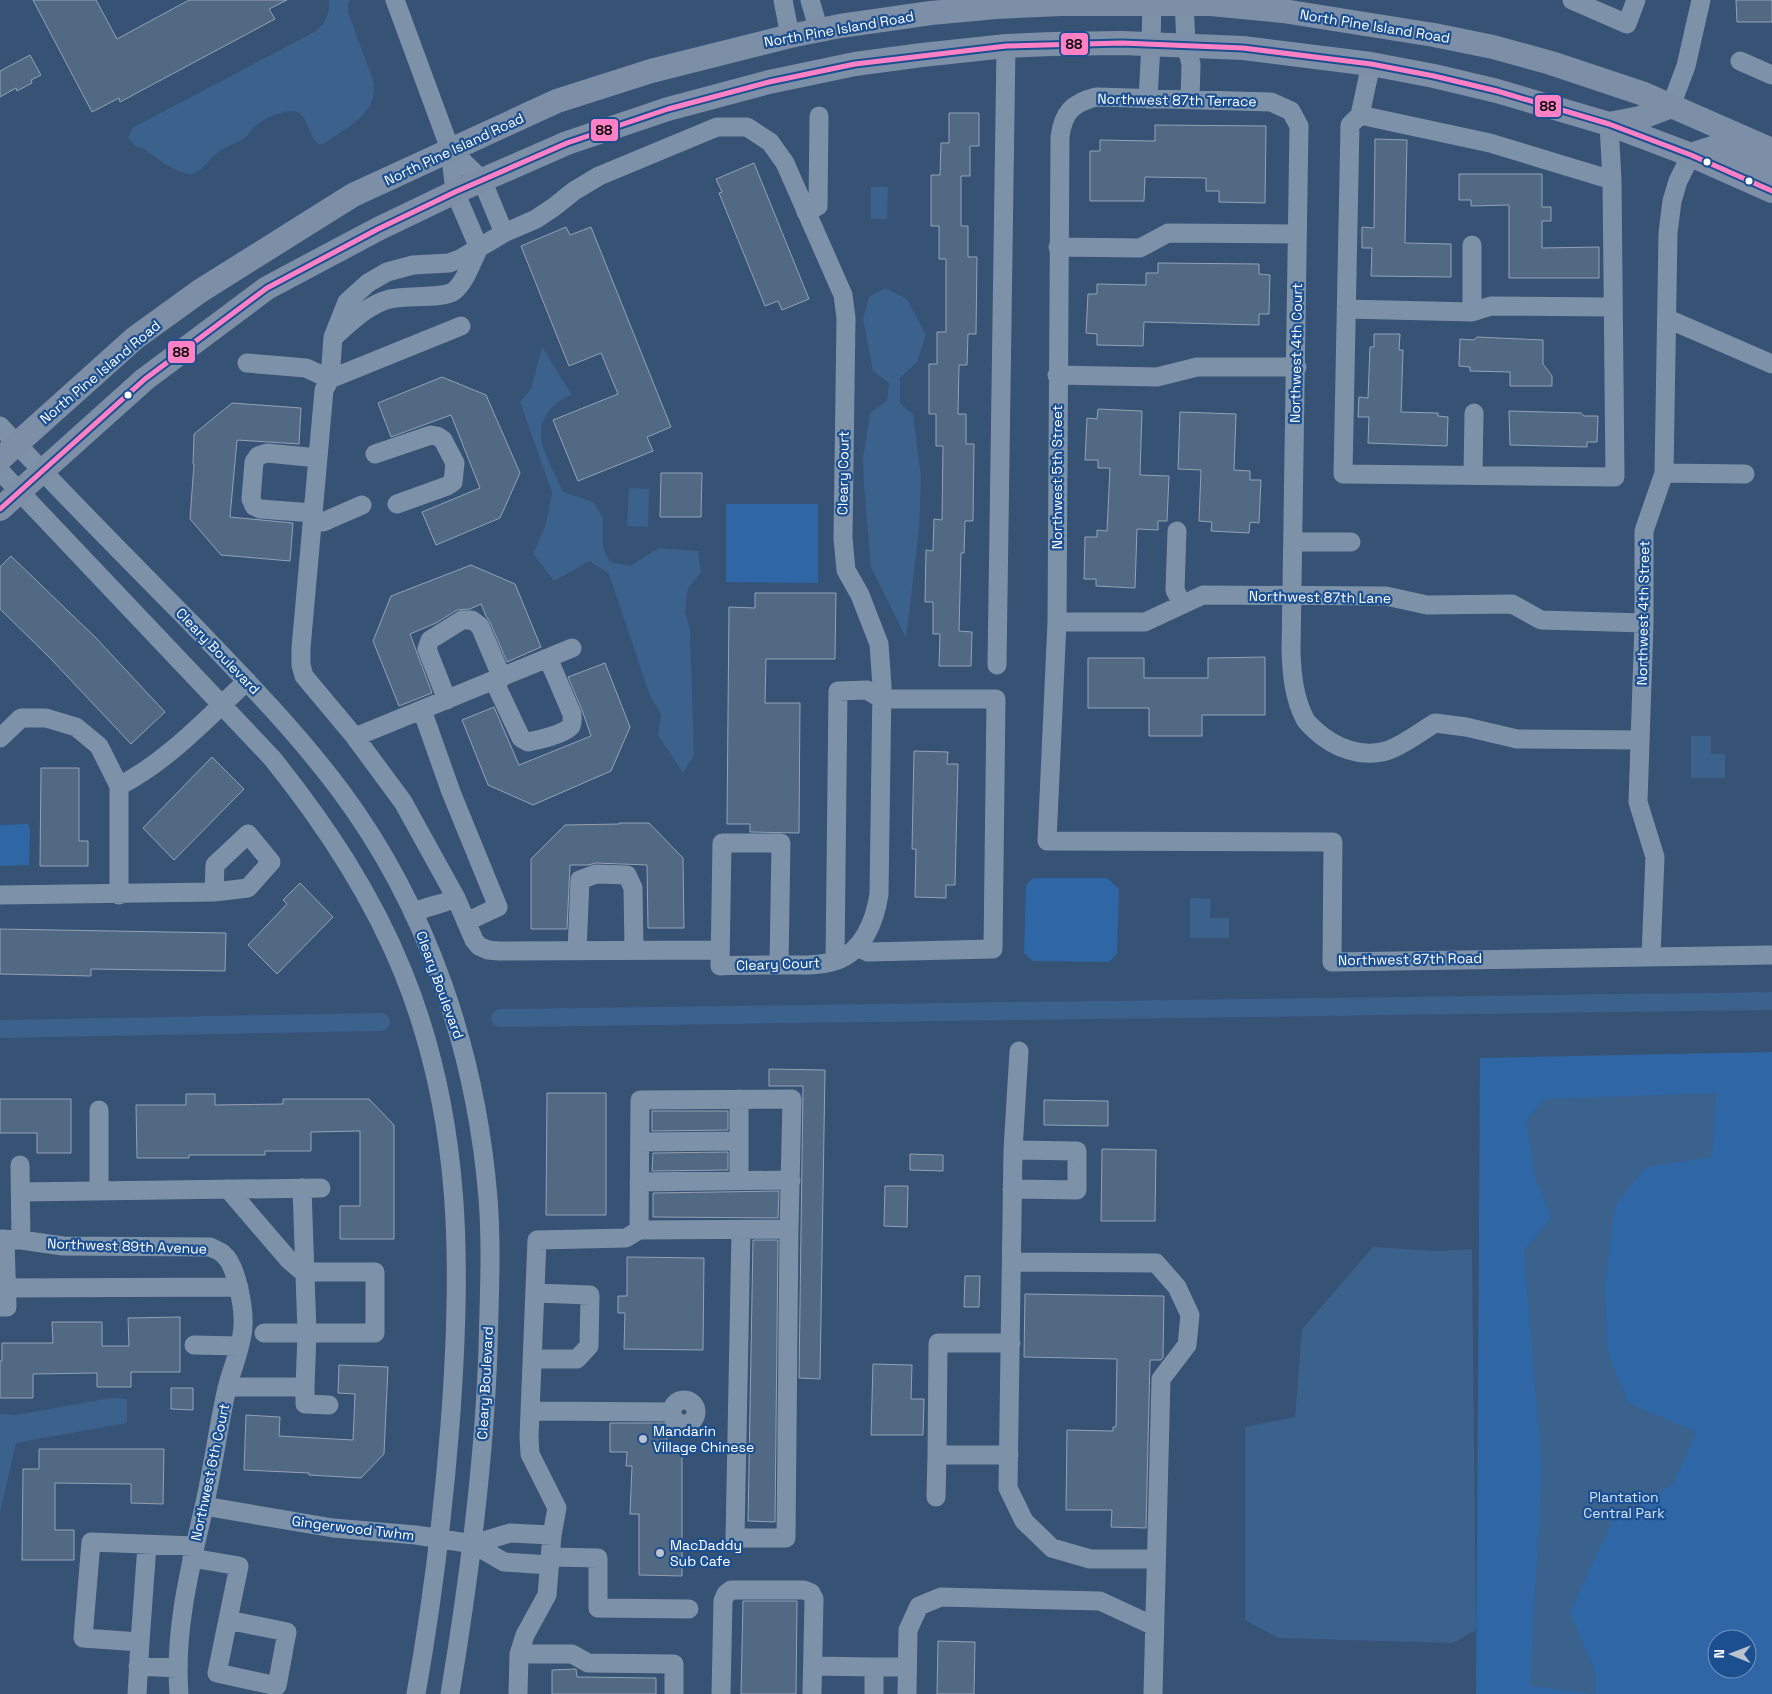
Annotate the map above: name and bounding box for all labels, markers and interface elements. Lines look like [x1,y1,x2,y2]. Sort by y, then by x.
street label: North Pine Island Road [1299,5,1451,47]
street label: North Pine Island Road [763,7,915,51]
line badge: 88 [1060,32,1089,56]
text: 88 [1066,35,1083,53]
street label: Northwest 87th Terrace [1097,90,1257,110]
line badge: 88 [1534,94,1562,118]
text: 88 [1540,97,1557,115]
street label: North Pine Island Road [381,109,527,189]
line badge: 88 [590,118,619,142]
text: 88 [596,121,613,139]
unlabelled marker [1702,157,1712,167]
unlabelled marker [1744,176,1754,186]
street label: Northwest 4th Court [1286,283,1306,423]
street label: North Pine Island Road [36,316,164,428]
line badge: 88 [167,340,196,364]
text: 88 [173,343,190,361]
unlabelled marker [123,390,133,400]
street label: Northwest 5th Street [1048,405,1066,549]
street label: Cleary Court [833,431,853,515]
street label: Northwest 4th Street [1633,540,1653,686]
street label: Northwest 87th Lane [1249,587,1391,607]
street label: Cleary Boulevard [172,604,264,698]
street label: Cleary Boulevard [412,929,468,1041]
street label: Northwest 87th Road [1338,949,1482,969]
street label: Cleary Court [736,954,820,974]
street label: Northwest 89th Avenue [47,1234,207,1258]
street label: Cleary Boulevard [473,1326,497,1440]
street label: Northwest 6th Court [187,1402,233,1542]
place label: Mandarin Village Chinese [653,1422,754,1456]
marker: Mandarin Village Chinese [637,1433,649,1445]
park label: Plantation Central Park [1583,1488,1665,1522]
street label: Gingerwood Twhm [291,1512,415,1544]
place label: MacDaddy Sub Cafe [670,1536,742,1570]
marker: MacDaddy Sub Cafe [654,1547,666,1559]
north arrow [1707,1629,1757,1679]
text: N [1710,1649,1728,1659]

